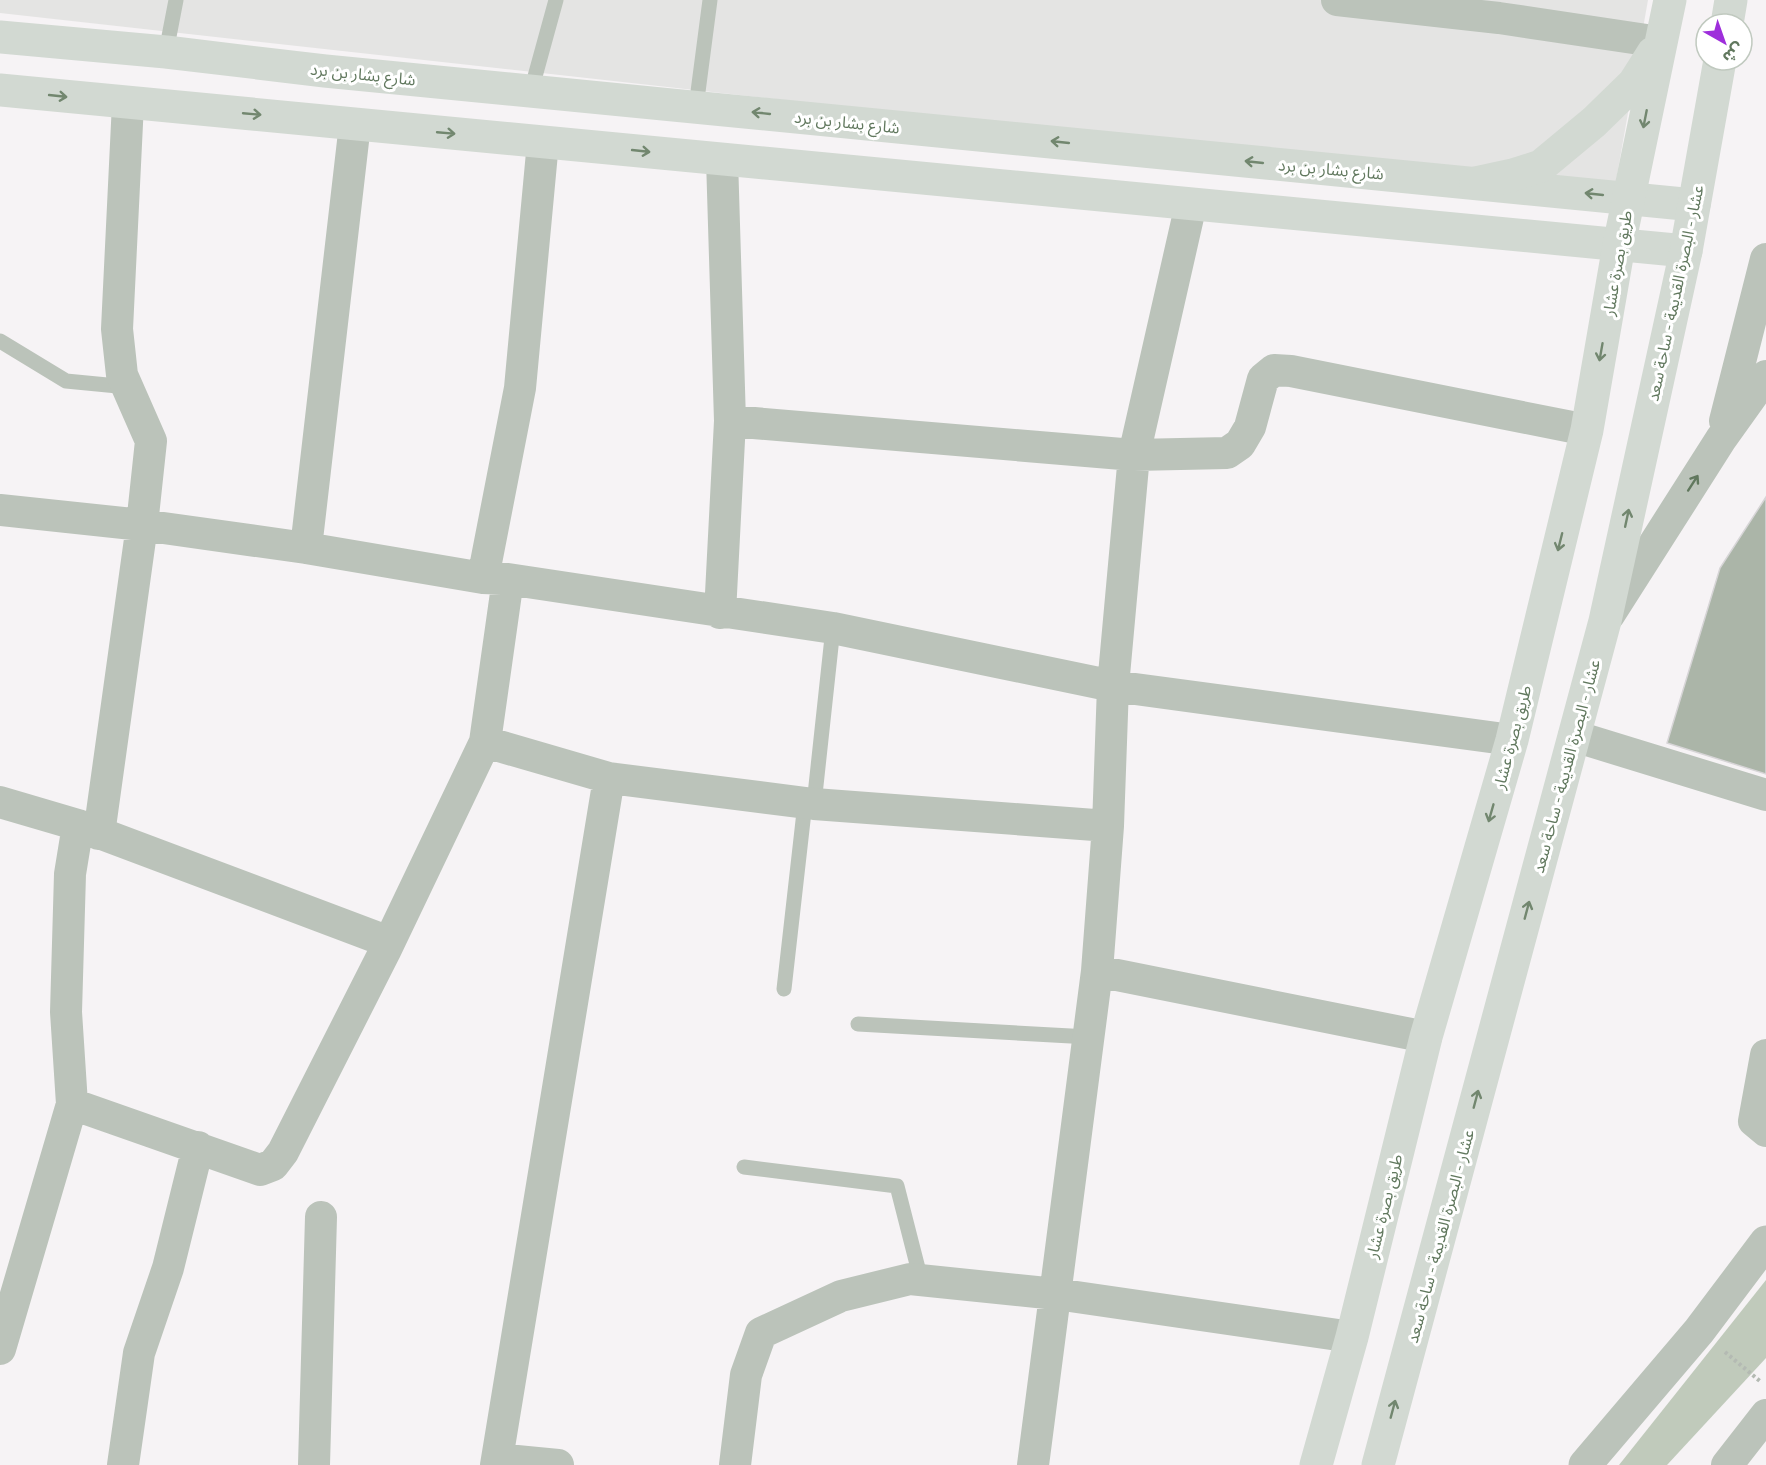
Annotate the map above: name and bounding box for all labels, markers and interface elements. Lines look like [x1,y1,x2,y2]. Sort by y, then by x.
north arrow [1694,12,1754,72]
text: ش [1719,39,1748,67]
street label: شارع بشار بن برد [309,60,417,92]
one-way arrow [48,91,68,102]
one-way arrow [752,107,772,118]
street label: شارع بشار بن برد [793,108,901,140]
one-way arrow [242,109,262,120]
one-way arrow [1639,109,1650,128]
one-way arrow [436,128,456,139]
one-way arrow [1050,137,1070,148]
one-way arrow [630,146,650,157]
street label: شارع بشار بن برد [1277,155,1385,187]
one-way arrow [1244,156,1264,167]
street label: عشار - البصرة القديمة - ساحة سعد [1643,183,1708,403]
one-way arrow [1585,188,1605,199]
street label: طريق بصرة عشار [1599,209,1637,318]
one-way arrow [1595,341,1606,361]
one-way arrow [1687,475,1699,492]
one-way arrow [1622,509,1634,528]
one-way arrow [1553,533,1565,552]
street label: عشار - البصرة القديمة - ساحة سعد [1529,657,1604,875]
street label: طريق بصرة عشار [1489,683,1536,792]
one-way arrow [1485,803,1496,822]
one-way arrow [1522,901,1533,920]
one-way arrow [1471,1089,1483,1108]
street label: عشار - البصرة القديمة - ساحة سعد [1403,1127,1478,1345]
street label: طريق بصرة عشار [1362,1152,1408,1261]
one-way arrow [1388,1399,1399,1418]

